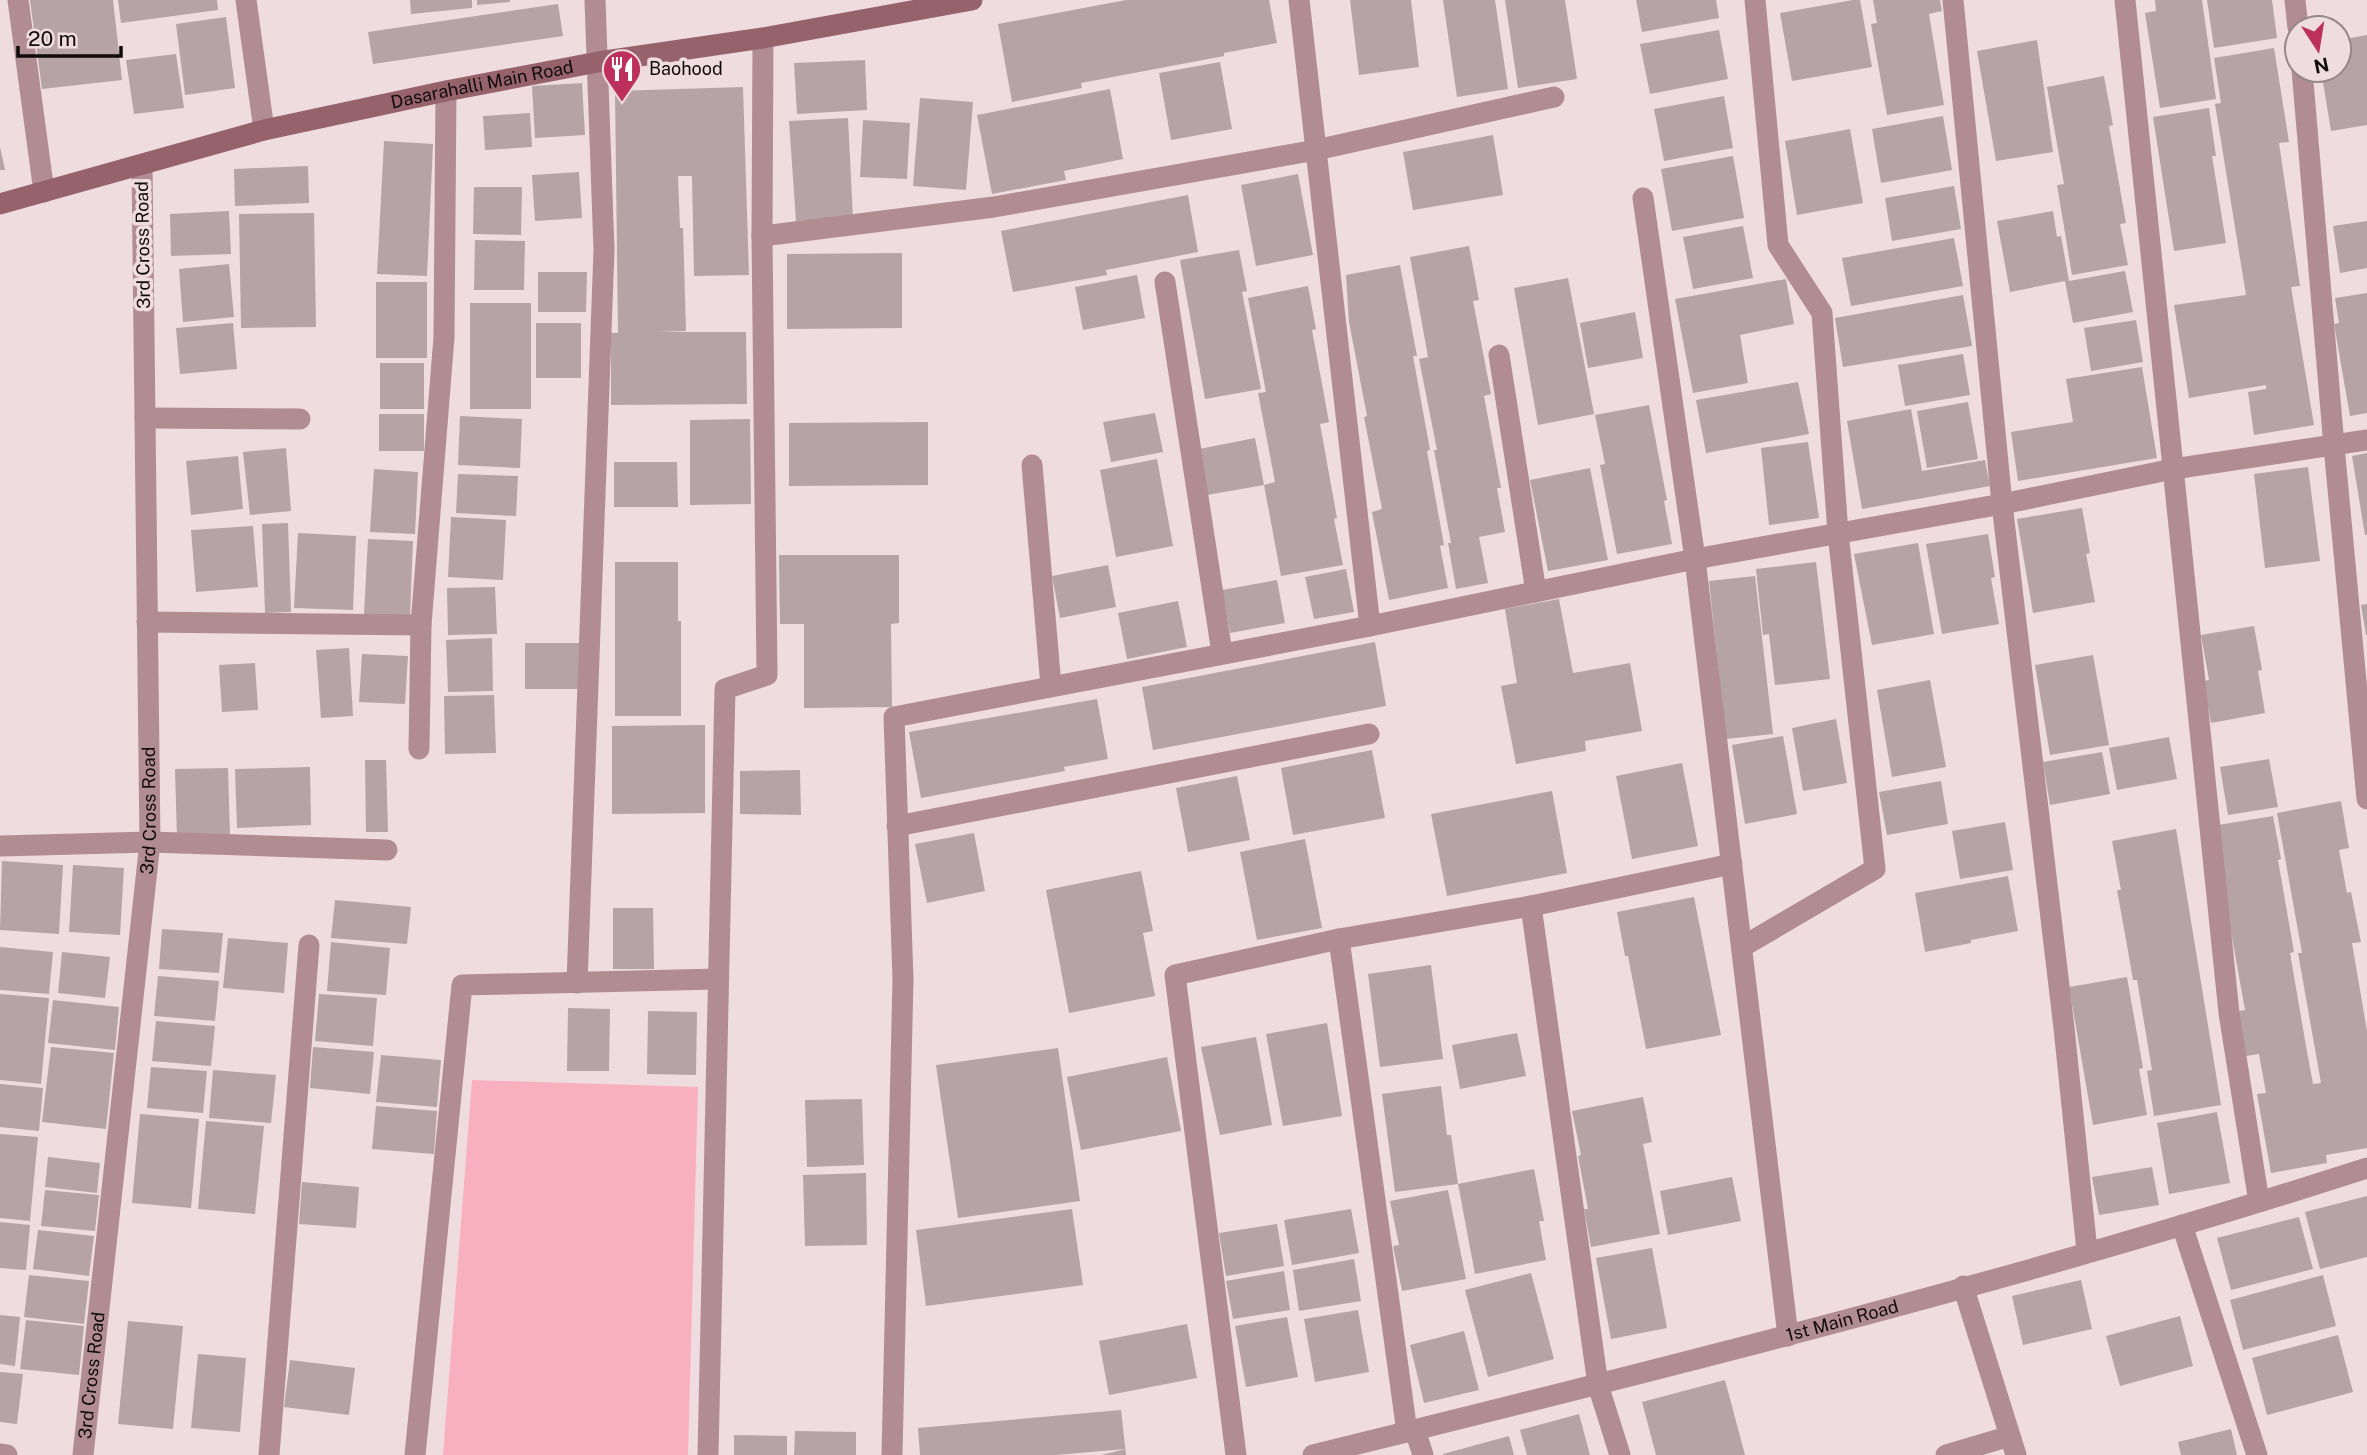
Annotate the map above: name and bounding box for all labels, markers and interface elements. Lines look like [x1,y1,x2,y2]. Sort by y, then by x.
scale bar [18,14,121,58]
north arrow [2283,14,2353,84]
text: 20 m [28,26,77,51]
restaurant icon: Baohood [601,48,643,103]
text: N [2312,53,2331,78]
street label: Dasarahalli Main Road [389,56,575,113]
place label: Baohood [649,58,723,79]
street label: 3rd Cross Road [131,181,154,309]
street label: 3rd Cross Road [136,747,160,876]
street label: 1st Main Road [1784,1295,1901,1345]
street label: 3rd Cross Road [74,1311,109,1440]

